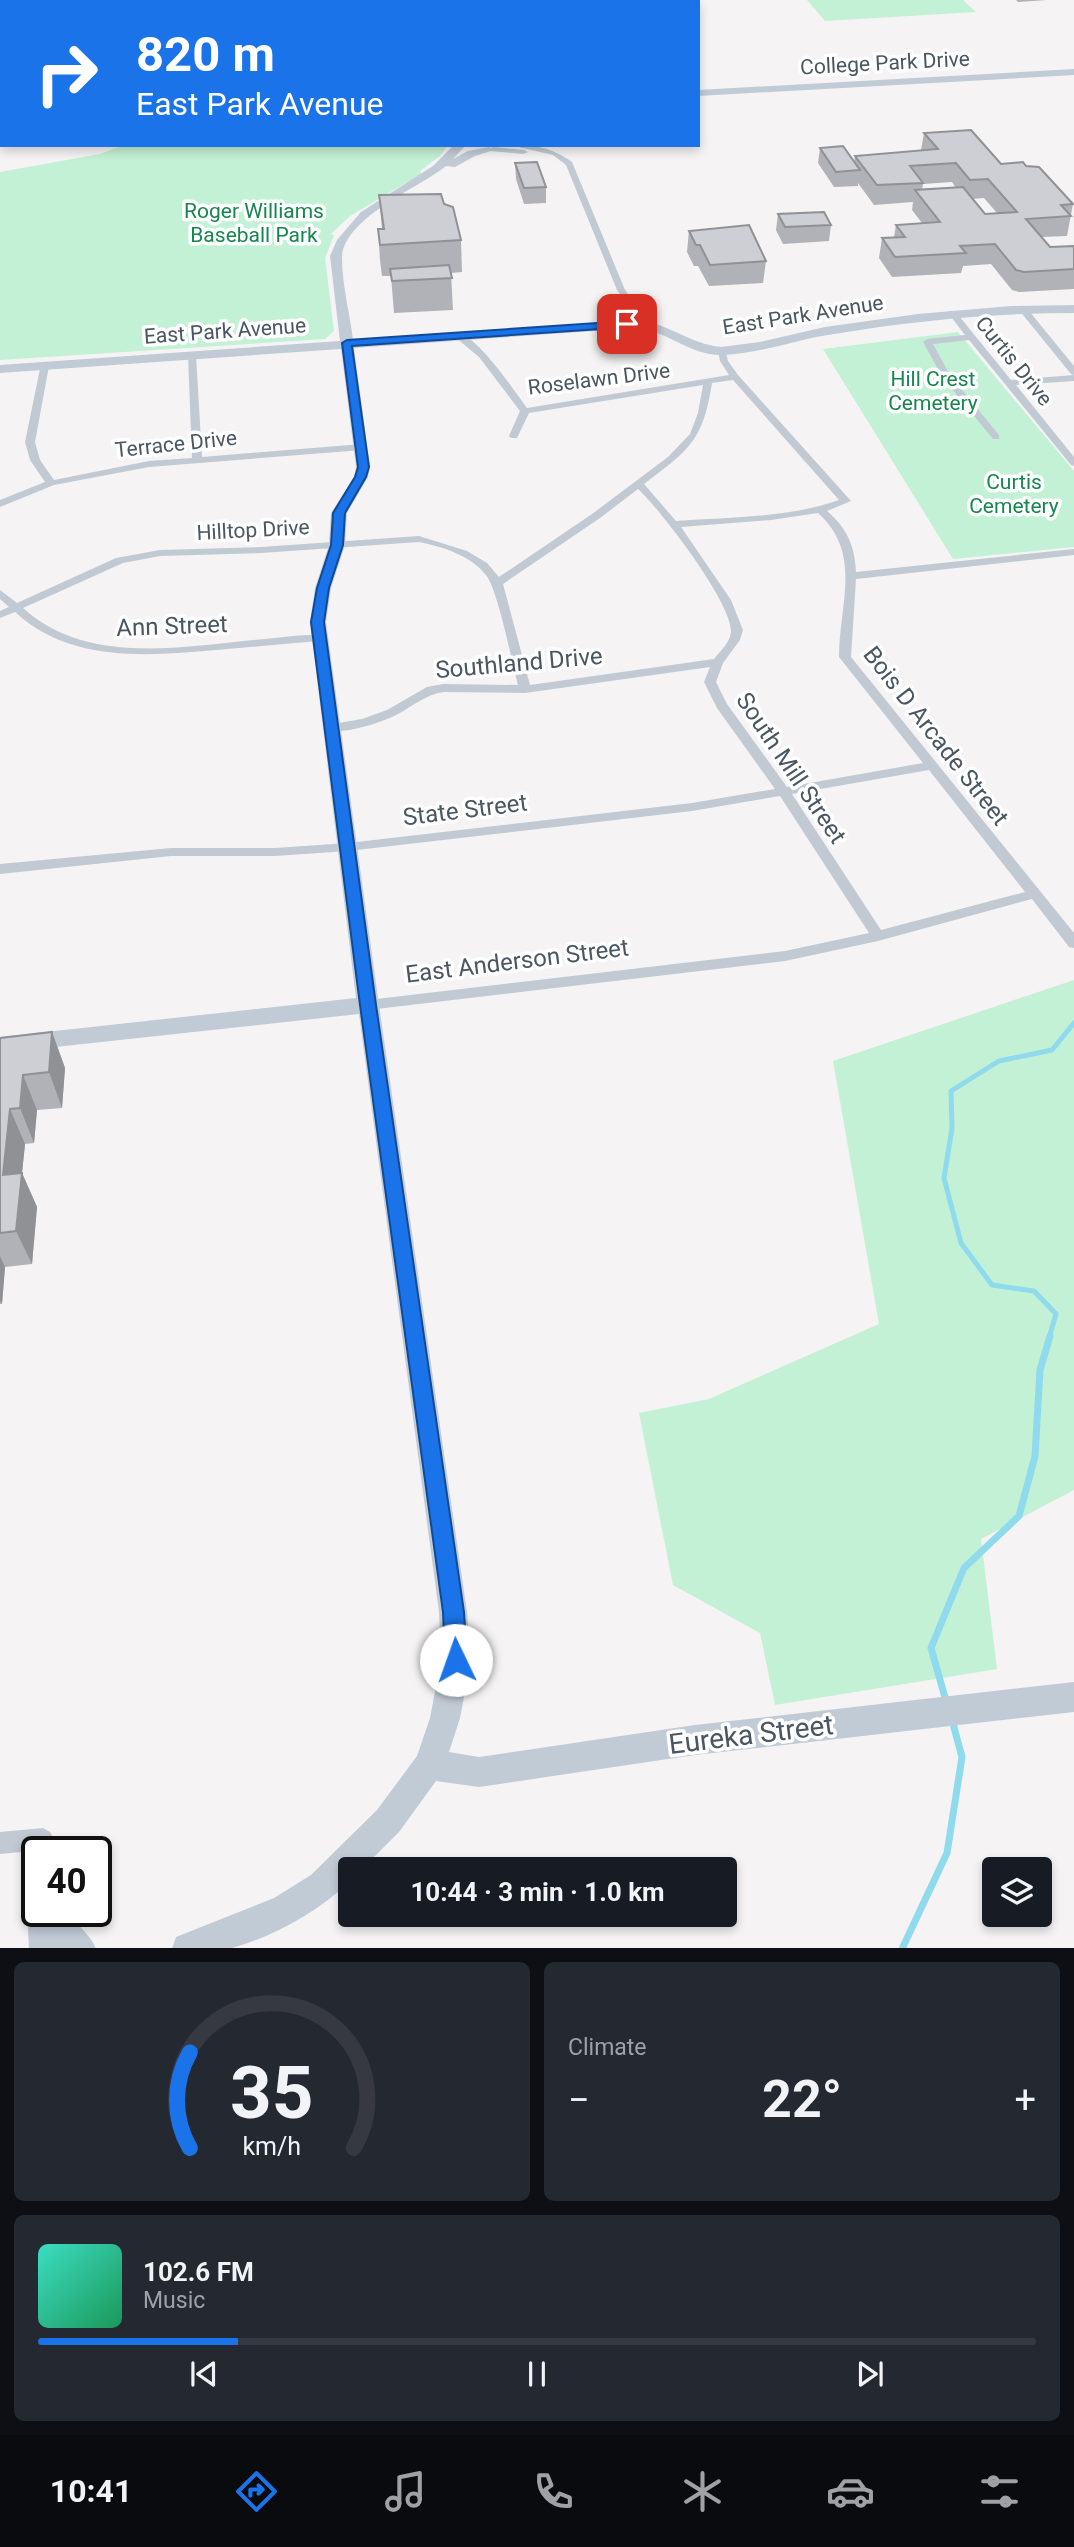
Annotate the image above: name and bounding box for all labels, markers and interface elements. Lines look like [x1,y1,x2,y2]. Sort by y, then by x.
text: 820 m [136,26,275,83]
icon: right [21,28,112,119]
street label: College Park Drive [800,47,970,79]
text: East Park Avenue [136,85,384,123]
park label: Roger Williams Baseball Park [184,199,324,247]
street label: East Park Avenue [721,290,885,340]
pin [597,294,657,354]
icon: arrive [608,305,646,343]
street label: Curtis Drive [971,311,1057,411]
street label: East Park Avenue [143,313,307,349]
street label: Roselawn Drive [526,358,672,400]
park label: Hill Crest Cemetery [888,367,978,415]
street label: Terrace Drive [114,426,238,462]
park label: Curtis Cemetery [969,470,1059,518]
street label: Hilltop Drive [196,515,310,545]
street label: Ann Street [116,610,228,642]
street label: Bois D Arcade Street [857,641,1015,831]
street label: Southland Drive [434,642,604,684]
street label: South Mill Street [730,687,852,849]
street label: State Street [401,788,529,832]
street label: East Anderson Street [404,933,630,989]
position arrow [419,1623,493,1697]
street label: Eureka Street [667,1708,835,1761]
speed limit sign: 40 [21,1836,112,1927]
map controls [982,1857,1052,1927]
button: layers [982,1857,1052,1927]
text: 10:44 · 3 min · 1.0 km [410,1877,665,1907]
text: Climate [568,2034,647,2061]
text: 35 [230,2050,314,2136]
text: 22° [762,2069,842,2130]
text: − [568,2078,590,2122]
text: + [1014,2078,1036,2122]
text: km/h [243,2131,301,2160]
text: 102.6 FM [143,2257,254,2287]
text: Music [143,2287,205,2314]
icon: previous [185,2355,223,2393]
icon: pause [518,2355,556,2393]
icon: next [851,2355,889,2393]
icon: directions [232,2467,281,2516]
icon: music [381,2467,430,2516]
icon: phone [529,2467,578,2516]
icon: climate [678,2467,727,2516]
icon: car [826,2467,875,2516]
icon: filters [975,2467,1024,2516]
text: 10:41 [50,2472,132,2510]

